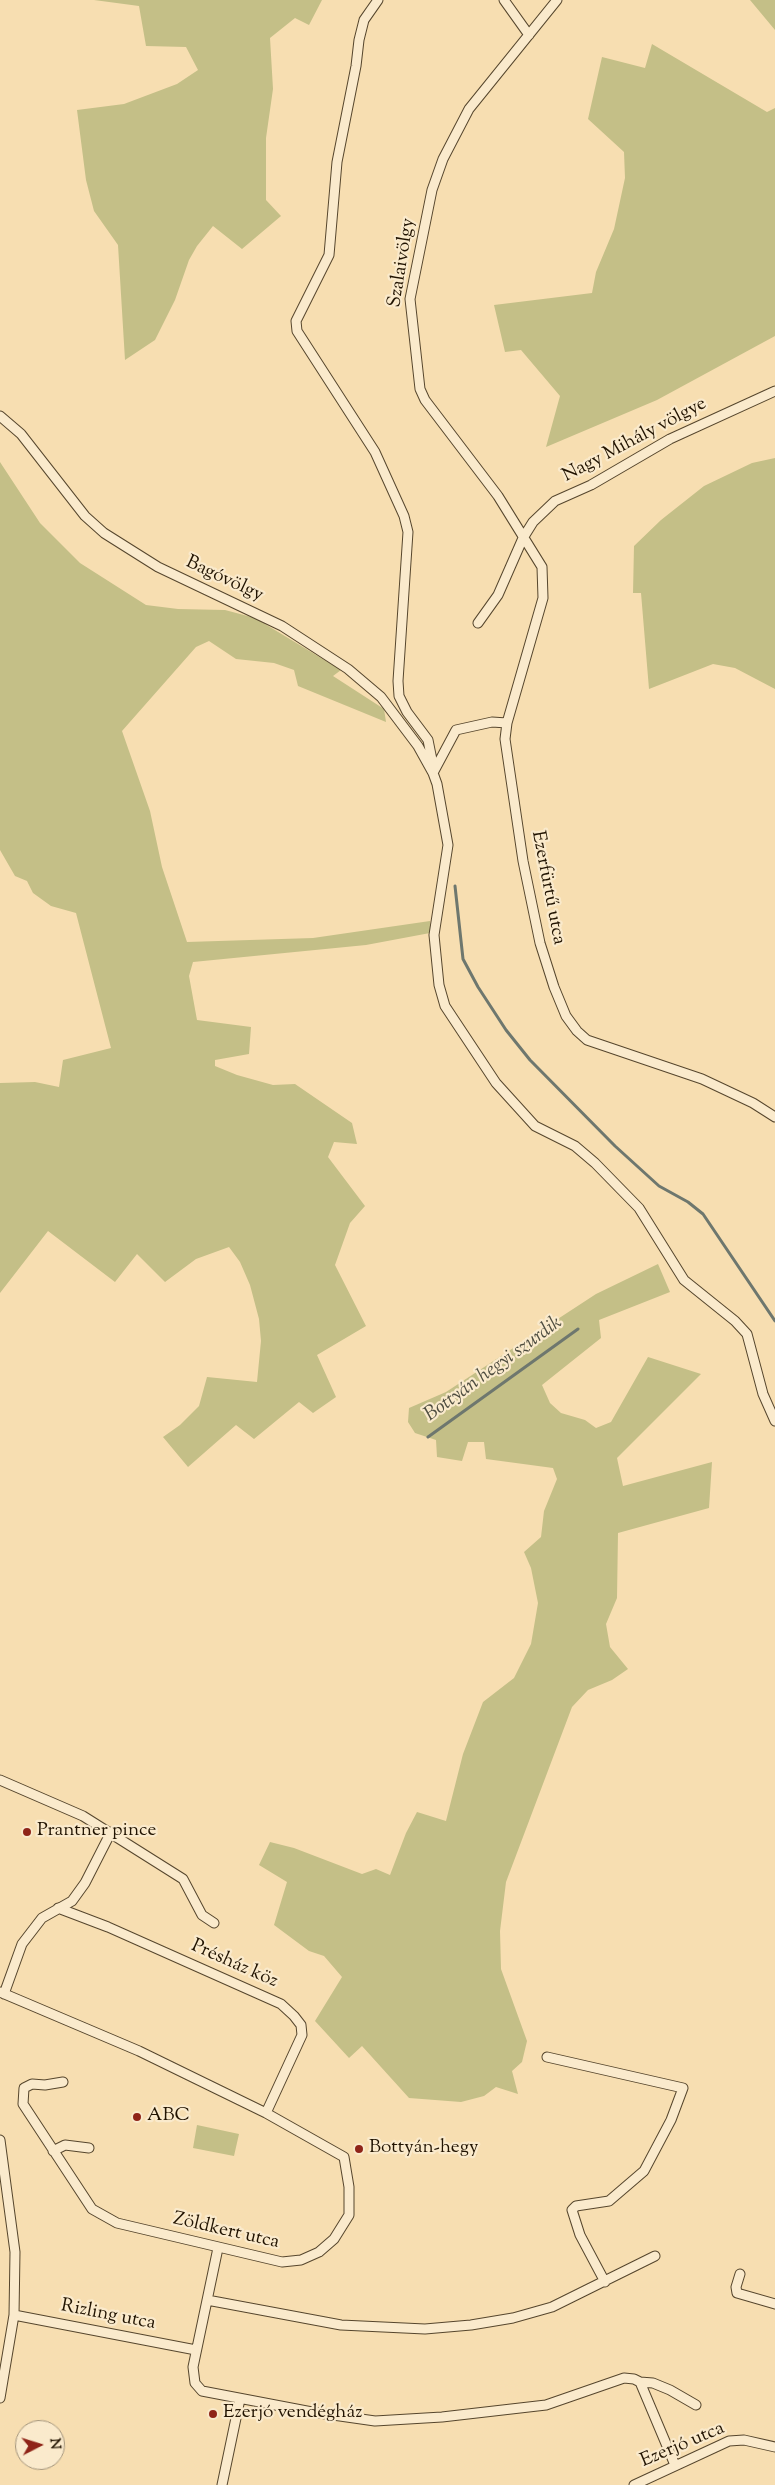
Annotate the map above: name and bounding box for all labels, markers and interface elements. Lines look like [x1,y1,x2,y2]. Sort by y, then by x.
street label: Szalaivölgy [385,217,421,309]
street label: Nagy Mihály völgye [559,393,711,489]
street label: Bagóvölgy [182,552,266,608]
street label: Ezerfürtű utca [525,829,569,947]
water label: Bottyán hegyi szurdik [420,1312,568,1428]
place label: Prantner pince [37,1821,156,1843]
marker: Prantner pince [21,1826,33,1838]
street label: Présház köz [187,1936,281,1994]
place label: ABC [147,2106,190,2128]
marker: ABC [131,2111,143,2123]
place label: Bottyán-hegy [369,2138,478,2160]
marker: Bottyán-hegy [353,2143,365,2155]
street label: Zöldkert utca [171,2209,281,2255]
street label: Rizling utca [59,2296,157,2336]
place label: Ezerjó vendégház [223,2403,362,2425]
marker: Ezerjó vendégház [207,2408,219,2420]
street label: Ezerjó utca [637,2418,729,2474]
north arrow [15,2420,65,2470]
text: N [43,2437,64,2450]

